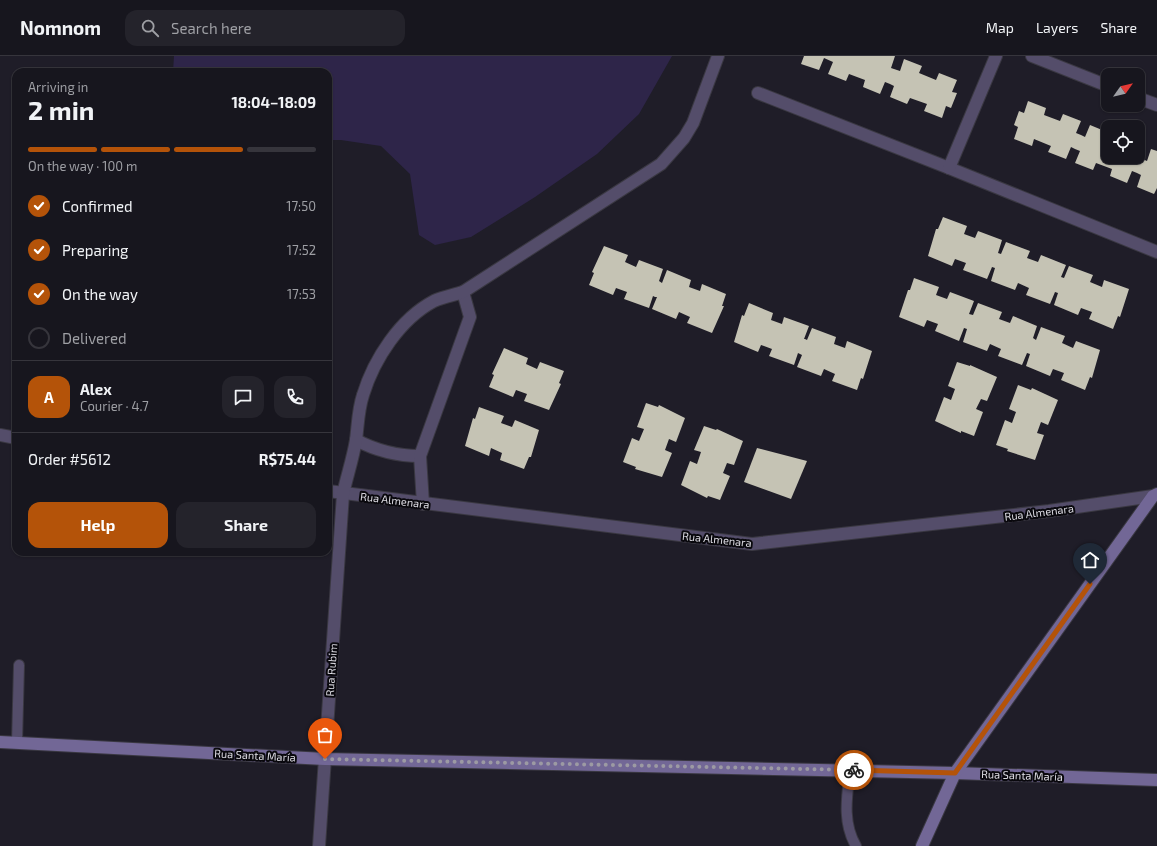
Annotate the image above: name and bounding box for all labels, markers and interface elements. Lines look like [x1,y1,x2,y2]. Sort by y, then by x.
search box [125,10,405,46]
text: Nomnom [20,16,101,39]
icon: search [139,17,161,39]
text: Search here [171,19,252,37]
text: Map [986,19,1014,36]
text: Layers [1036,19,1078,36]
text: Share [1100,19,1137,36]
north arrow [1101,68,1145,112]
map controls [1101,68,1145,164]
text: Arriving in [28,79,88,95]
text: 18:04–18:09 [231,93,316,111]
text: 2 min [28,94,94,125]
button: locate [1101,120,1145,164]
text: On the way · 100 m [28,158,137,174]
icon: check [28,195,50,217]
text: Confirmed [62,197,133,215]
text: 17:50 [286,198,316,214]
icon: check [28,239,50,261]
text: Preparing [62,241,128,259]
text: 17:52 [287,242,316,258]
icon: check [28,283,50,305]
text: On the way [62,285,138,303]
text: 17:53 [287,286,316,302]
text: Delivered [62,329,127,347]
button: chat [222,376,264,418]
button: phone [274,376,316,418]
text: Alex [80,380,112,398]
text: A [44,388,54,406]
text: Courier · 4.7 [80,398,149,414]
text: Order #5612 [28,450,111,468]
text: R$75.44 [259,450,316,468]
street label: Rua Almenara [360,489,430,511]
street label: Rua Almenara [1004,501,1074,523]
button: Help [28,502,168,548]
button: Share [176,502,316,548]
street label: Rua Almenara [682,529,752,549]
pin [1073,543,1107,584]
icon: home [1079,549,1101,571]
street label: Rua Rubim [323,643,339,697]
pin [308,718,342,759]
icon: bag [314,724,336,746]
street label: Rua Santa María [214,746,296,764]
courier [834,750,874,790]
icon: bike [843,759,865,781]
street label: Rua Santa María [981,767,1063,783]

